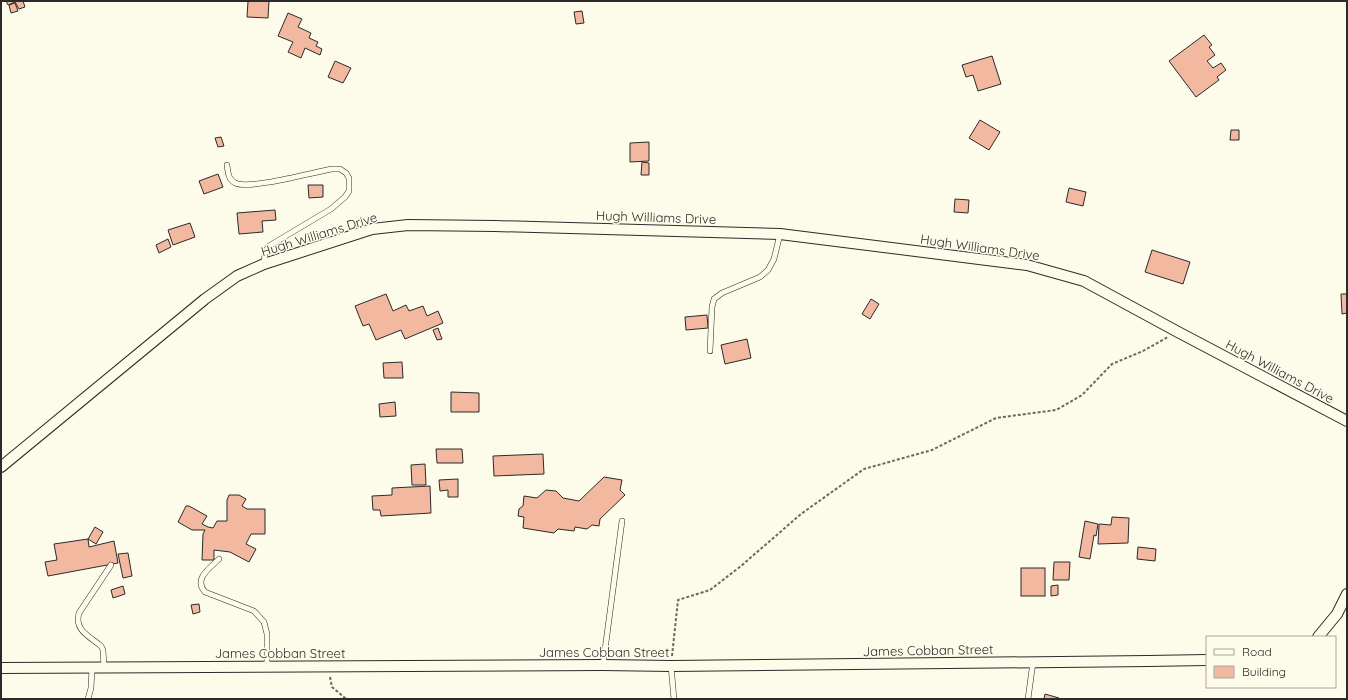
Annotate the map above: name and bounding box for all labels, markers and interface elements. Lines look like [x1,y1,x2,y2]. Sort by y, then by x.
street label: Hugh Williams Drive [596,207,716,227]
street label: Hugh Williams Drive [259,209,379,259]
street label: Hugh Williams Drive [919,231,1041,263]
street label: Hugh Williams Drive [1223,336,1337,406]
legend [1206,636,1336,688]
street label: James Cobban Street [863,641,993,659]
street label: James Cobban Street [539,644,669,660]
text: Road [1242,644,1272,659]
street label: James Cobban Street [215,645,345,661]
text: Building [1242,664,1286,679]

